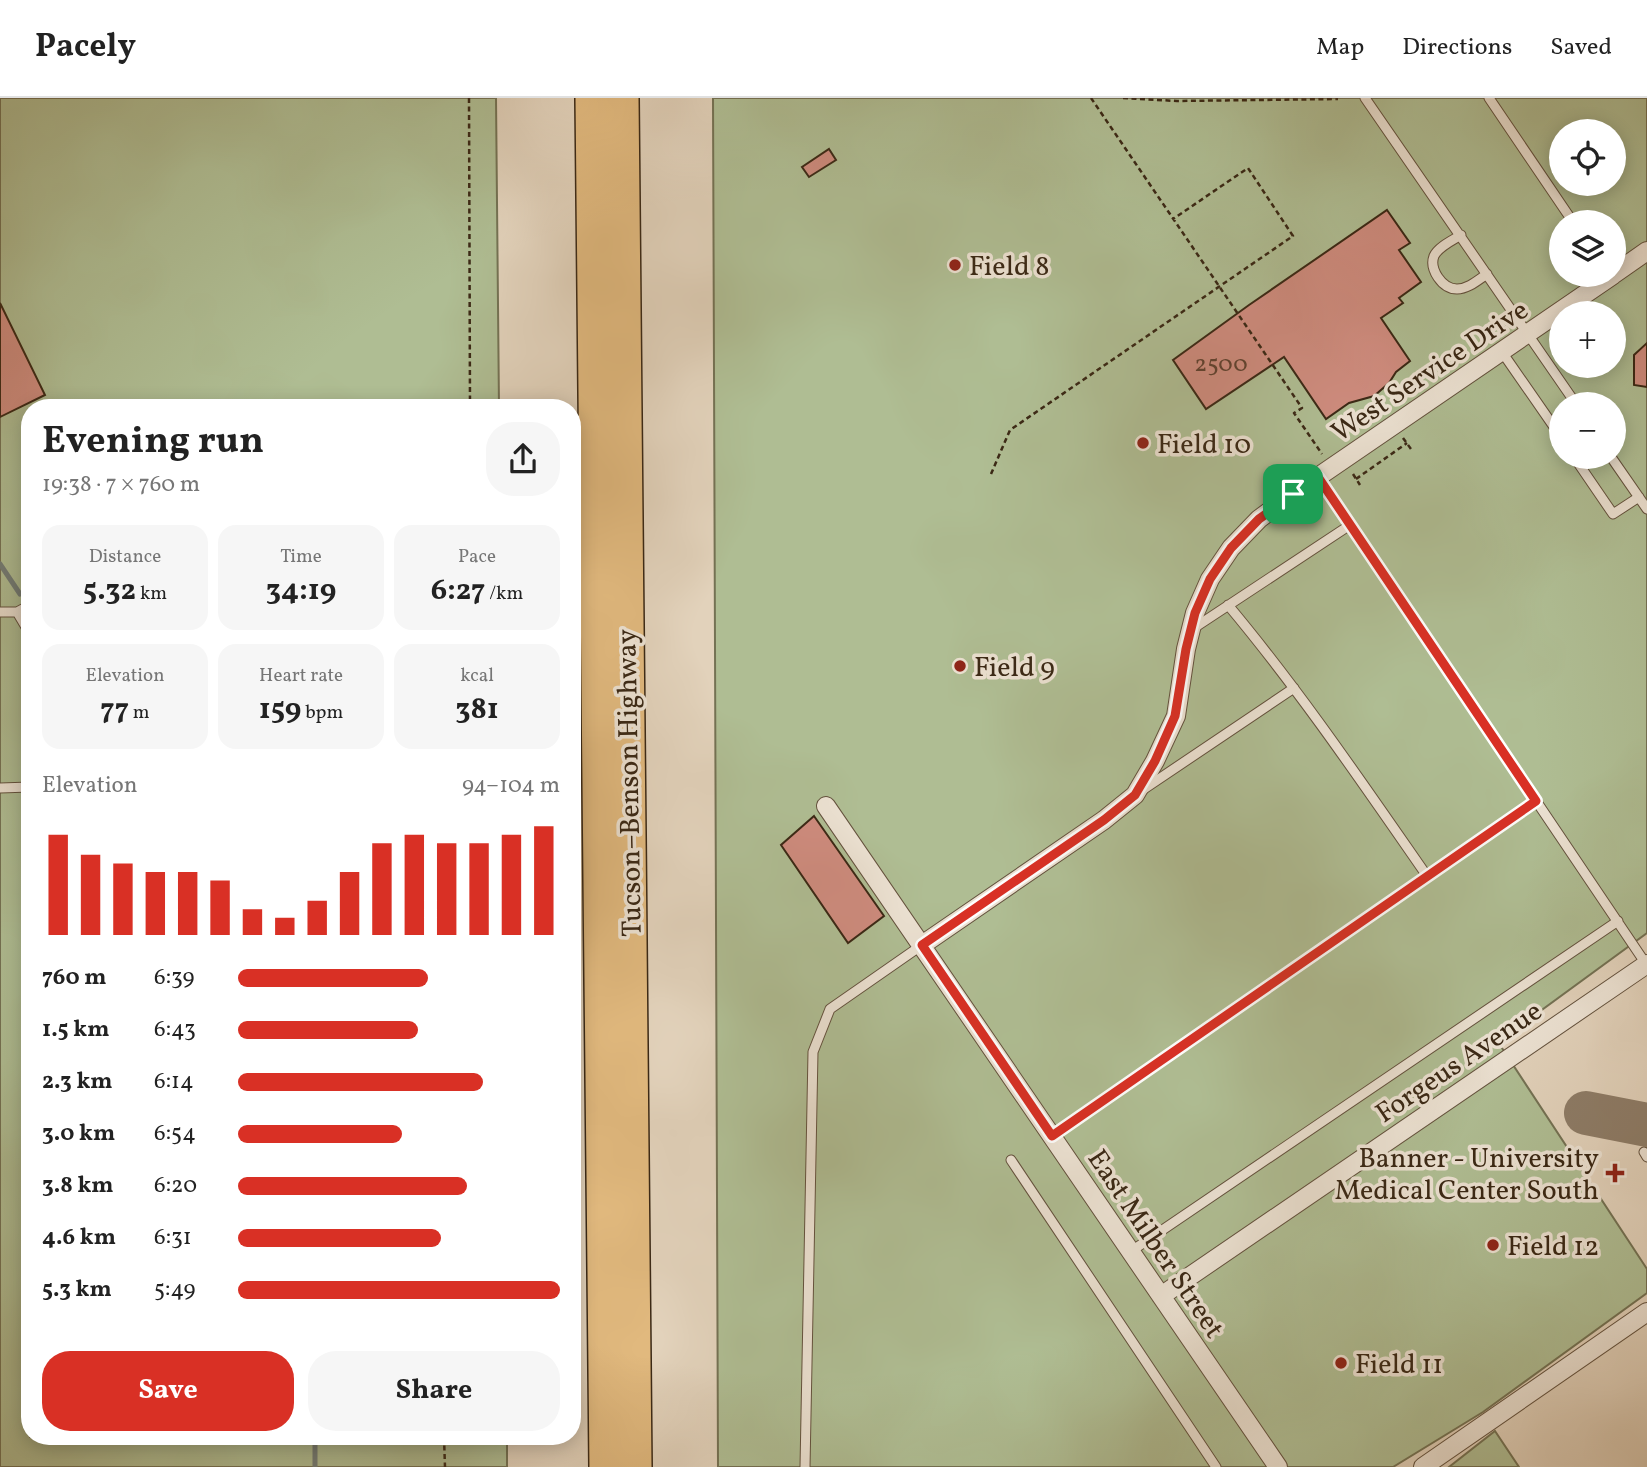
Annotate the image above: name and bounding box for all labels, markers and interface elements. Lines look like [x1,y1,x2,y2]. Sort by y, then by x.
text: Pacely [35,25,136,71]
text: Map [1316,31,1364,65]
text: Directions [1402,31,1512,65]
text: Saved [1550,31,1612,65]
map controls [1549,119,1626,469]
button: locate [1549,119,1626,196]
button: layers [1549,210,1626,287]
place label: Field 8 [969,248,1050,287]
marker: Field 8 [947,257,963,273]
street label: West Service Drive [1324,292,1537,453]
button: + [1549,301,1626,378]
house number: 2500 [1194,348,1248,382]
button: − [1549,392,1626,469]
text: Evening run [42,416,264,469]
button: share [486,422,560,496]
place label: Field 10 [1157,426,1251,465]
marker: Field 10 [1135,435,1151,451]
pin [1263,464,1323,524]
text: 19:38 · 7 × 760 m [42,469,200,501]
icon: arrive [1274,475,1312,513]
text: Distance [89,544,161,570]
text: Time [280,544,322,570]
text: Pace [458,544,496,570]
text: 5.32 [83,570,136,612]
text: 34:19 [266,570,336,612]
text: 6:27 [431,570,485,612]
text: km [136,581,167,607]
text: /km [485,581,523,607]
street label: Tucson–Benson Highway [608,629,653,937]
place label: Field 9 [974,649,1055,688]
marker: Field 9 [952,658,968,674]
text: Elevation [86,663,164,689]
text: Heart rate [259,663,343,689]
text: kcal [460,663,494,689]
text: 77 [100,689,129,731]
text: 159 [259,689,301,731]
text: 381 [455,689,499,731]
text: m [129,700,150,726]
text: bpm [301,700,343,726]
text: Elevation [42,770,138,802]
text: 94–104 m [462,770,560,802]
text: 760 m [42,962,106,994]
text: 6:39 [154,962,194,994]
street label: Forgeus Avenue [1368,993,1551,1133]
text: 1.5 km [42,1014,109,1046]
text: 6:43 [154,1014,196,1046]
text: 2.3 km [42,1066,113,1098]
text: 6:14 [154,1066,194,1098]
text: 3.0 km [42,1118,115,1150]
text: 6:54 [154,1118,196,1150]
place label: Banner - University Medical Center South [1334,1140,1599,1211]
street label: East Milber Street [1077,1142,1233,1347]
marker: Banner - University Medical Center South [1605,1163,1625,1183]
text: 3.8 km [42,1170,114,1202]
text: 6:20 [154,1170,197,1202]
text: 4.6 km [42,1222,116,1254]
text: 6:31 [154,1222,192,1254]
place label: Field 12 [1507,1228,1599,1267]
marker: Field 12 [1485,1237,1501,1253]
text: 5.3 km [42,1274,112,1306]
text: 5:49 [154,1274,195,1306]
place label: Field 11 [1355,1346,1443,1385]
button: Save [42,1351,294,1431]
button: Share [308,1351,560,1431]
marker: Field 11 [1333,1355,1349,1371]

